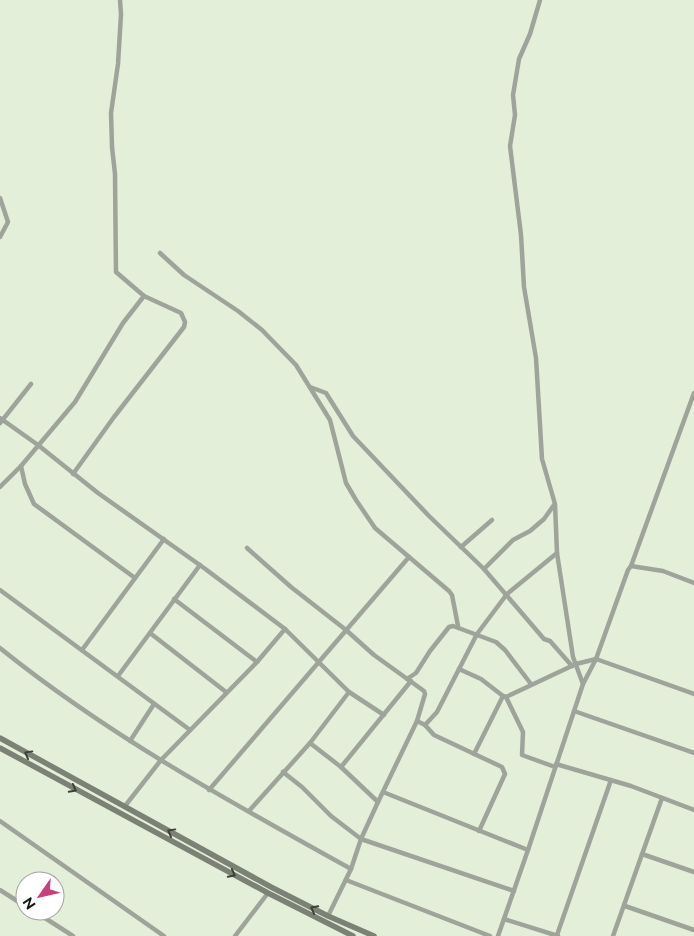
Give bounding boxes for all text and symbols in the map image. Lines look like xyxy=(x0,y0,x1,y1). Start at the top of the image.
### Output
one-way arrow xyxy=(25,750,34,760)
one-way arrow xyxy=(68,782,77,792)
one-way arrow xyxy=(167,828,176,838)
one-way arrow xyxy=(226,867,235,877)
north arrow xyxy=(15,871,65,921)
text: N xyxy=(20,894,39,912)
one-way arrow xyxy=(310,905,319,915)

